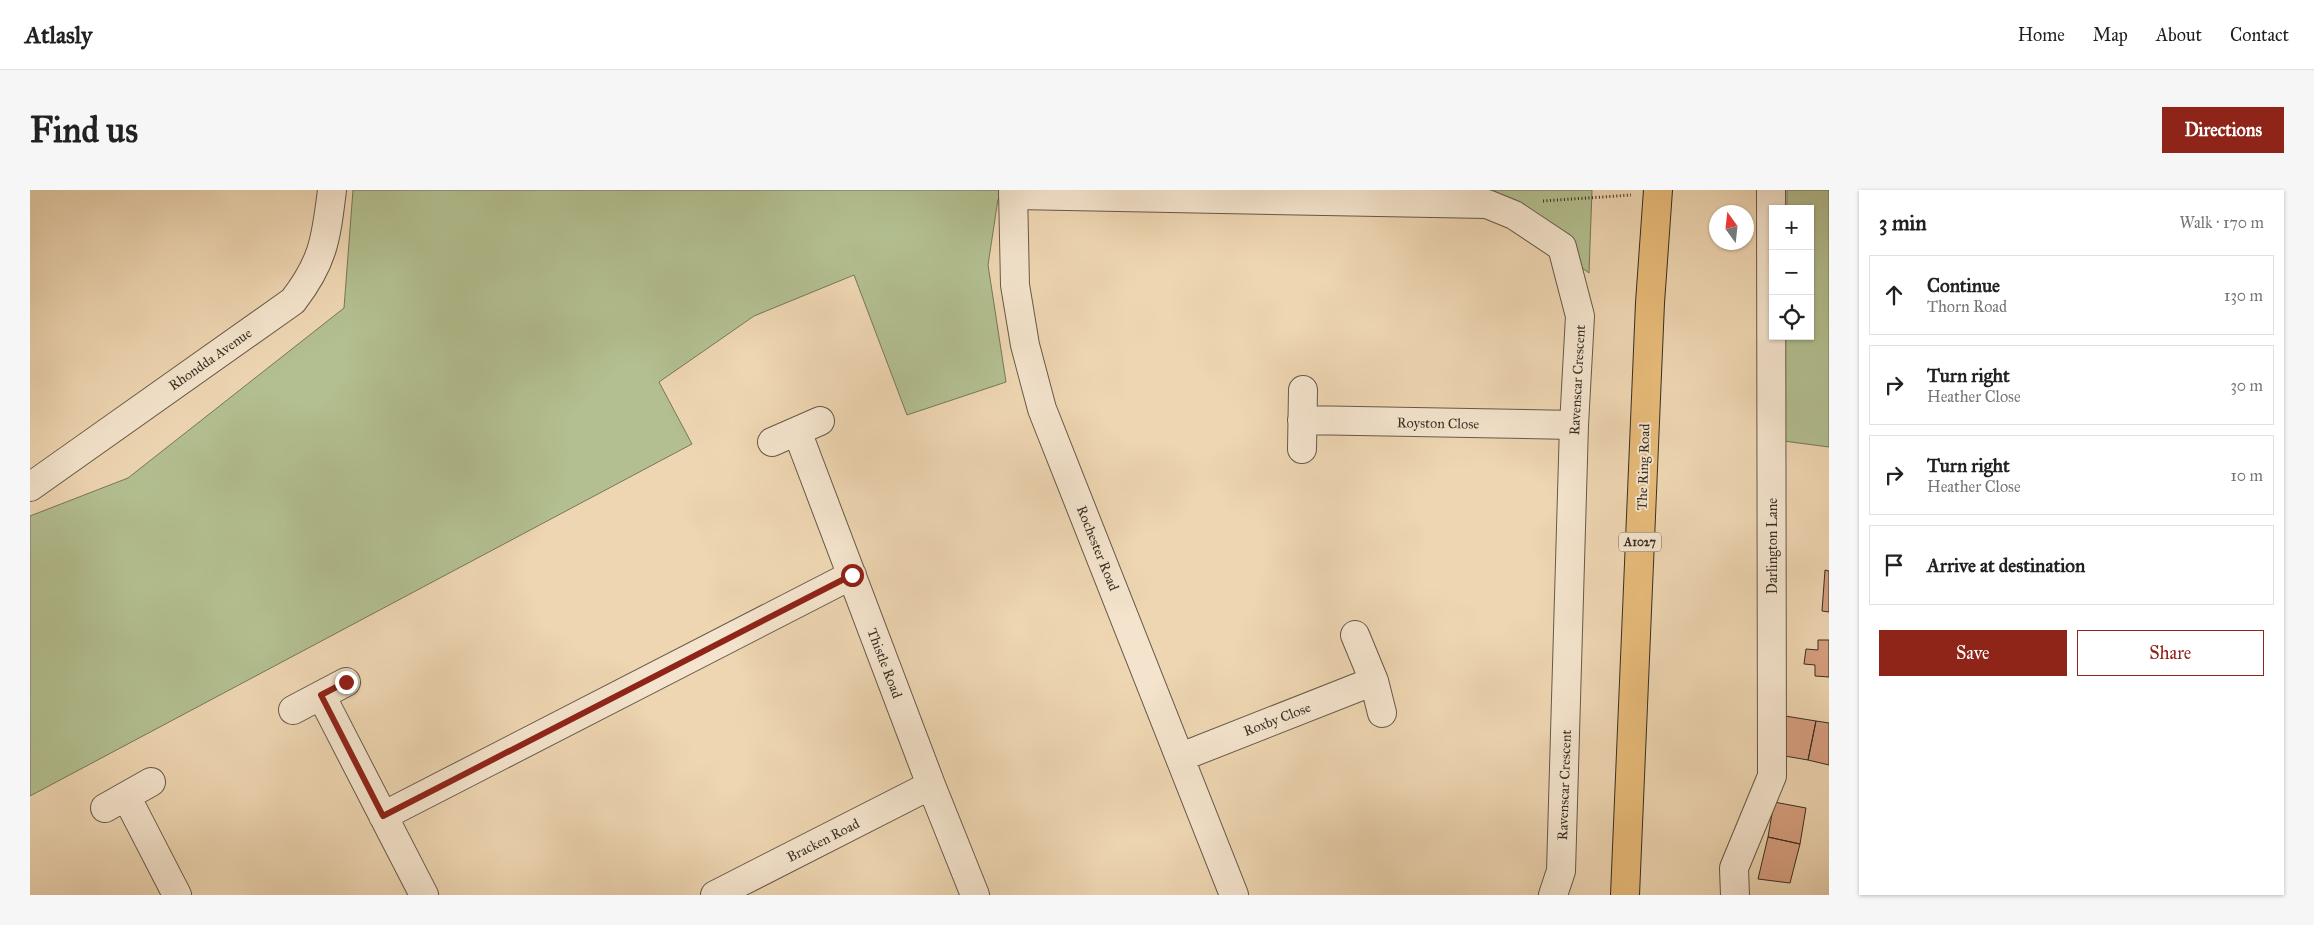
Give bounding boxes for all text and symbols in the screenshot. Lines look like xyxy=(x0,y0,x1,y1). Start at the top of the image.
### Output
text: Atlasly xyxy=(25,20,92,50)
text: Home xyxy=(2018,24,2065,46)
text: Map xyxy=(2093,24,2128,46)
text: About xyxy=(2156,24,2202,46)
text: Contact xyxy=(2230,24,2289,46)
button: Directions xyxy=(2162,107,2284,153)
text: Find us xyxy=(30,109,138,152)
north arrow xyxy=(1709,205,1754,250)
map controls xyxy=(1769,205,1814,340)
button: + xyxy=(1769,205,1814,250)
text: 3 min xyxy=(1879,210,1927,236)
text: Walk · 170 m xyxy=(2180,213,2264,232)
button: − xyxy=(1769,250,1814,295)
text: Continue xyxy=(1927,274,2000,297)
icon: ahead xyxy=(1880,281,1908,309)
text: 130 m xyxy=(2224,286,2263,305)
button: locate xyxy=(1769,295,1814,340)
text: Thorn Road xyxy=(1927,297,2007,316)
street label: Rhondda Avenue xyxy=(166,324,255,394)
street label: Ravenscar Crescent xyxy=(1566,324,1589,436)
text: Turn right xyxy=(1927,364,2010,387)
icon: right xyxy=(1880,371,1908,399)
text: 30 m xyxy=(2230,376,2263,395)
text: Heather Close xyxy=(1927,387,2021,406)
street label: Royston Close xyxy=(1397,414,1480,433)
street label: The Ring Road xyxy=(1633,423,1654,511)
text: Turn right xyxy=(1927,454,2010,477)
icon: right xyxy=(1880,461,1908,489)
text: 10 m xyxy=(2231,466,2263,485)
text: Heather Close xyxy=(1927,477,2021,496)
street label: Darlington Lane xyxy=(1764,498,1781,594)
street label: Rochester Road xyxy=(1073,503,1122,593)
road number: A1027 xyxy=(1619,532,1661,552)
icon: arrive xyxy=(1880,551,1908,579)
text: Arrive at destination xyxy=(1927,554,2085,577)
route start xyxy=(841,564,864,587)
street label: Thistle Road xyxy=(863,626,906,701)
button: Save xyxy=(1879,630,2067,676)
button: Share xyxy=(2077,630,2264,676)
route end xyxy=(335,671,358,694)
street label: Roxby Close xyxy=(1241,699,1313,740)
street label: Ravenscar Crescent xyxy=(1554,729,1575,841)
street label: Bracken Road xyxy=(784,815,862,866)

